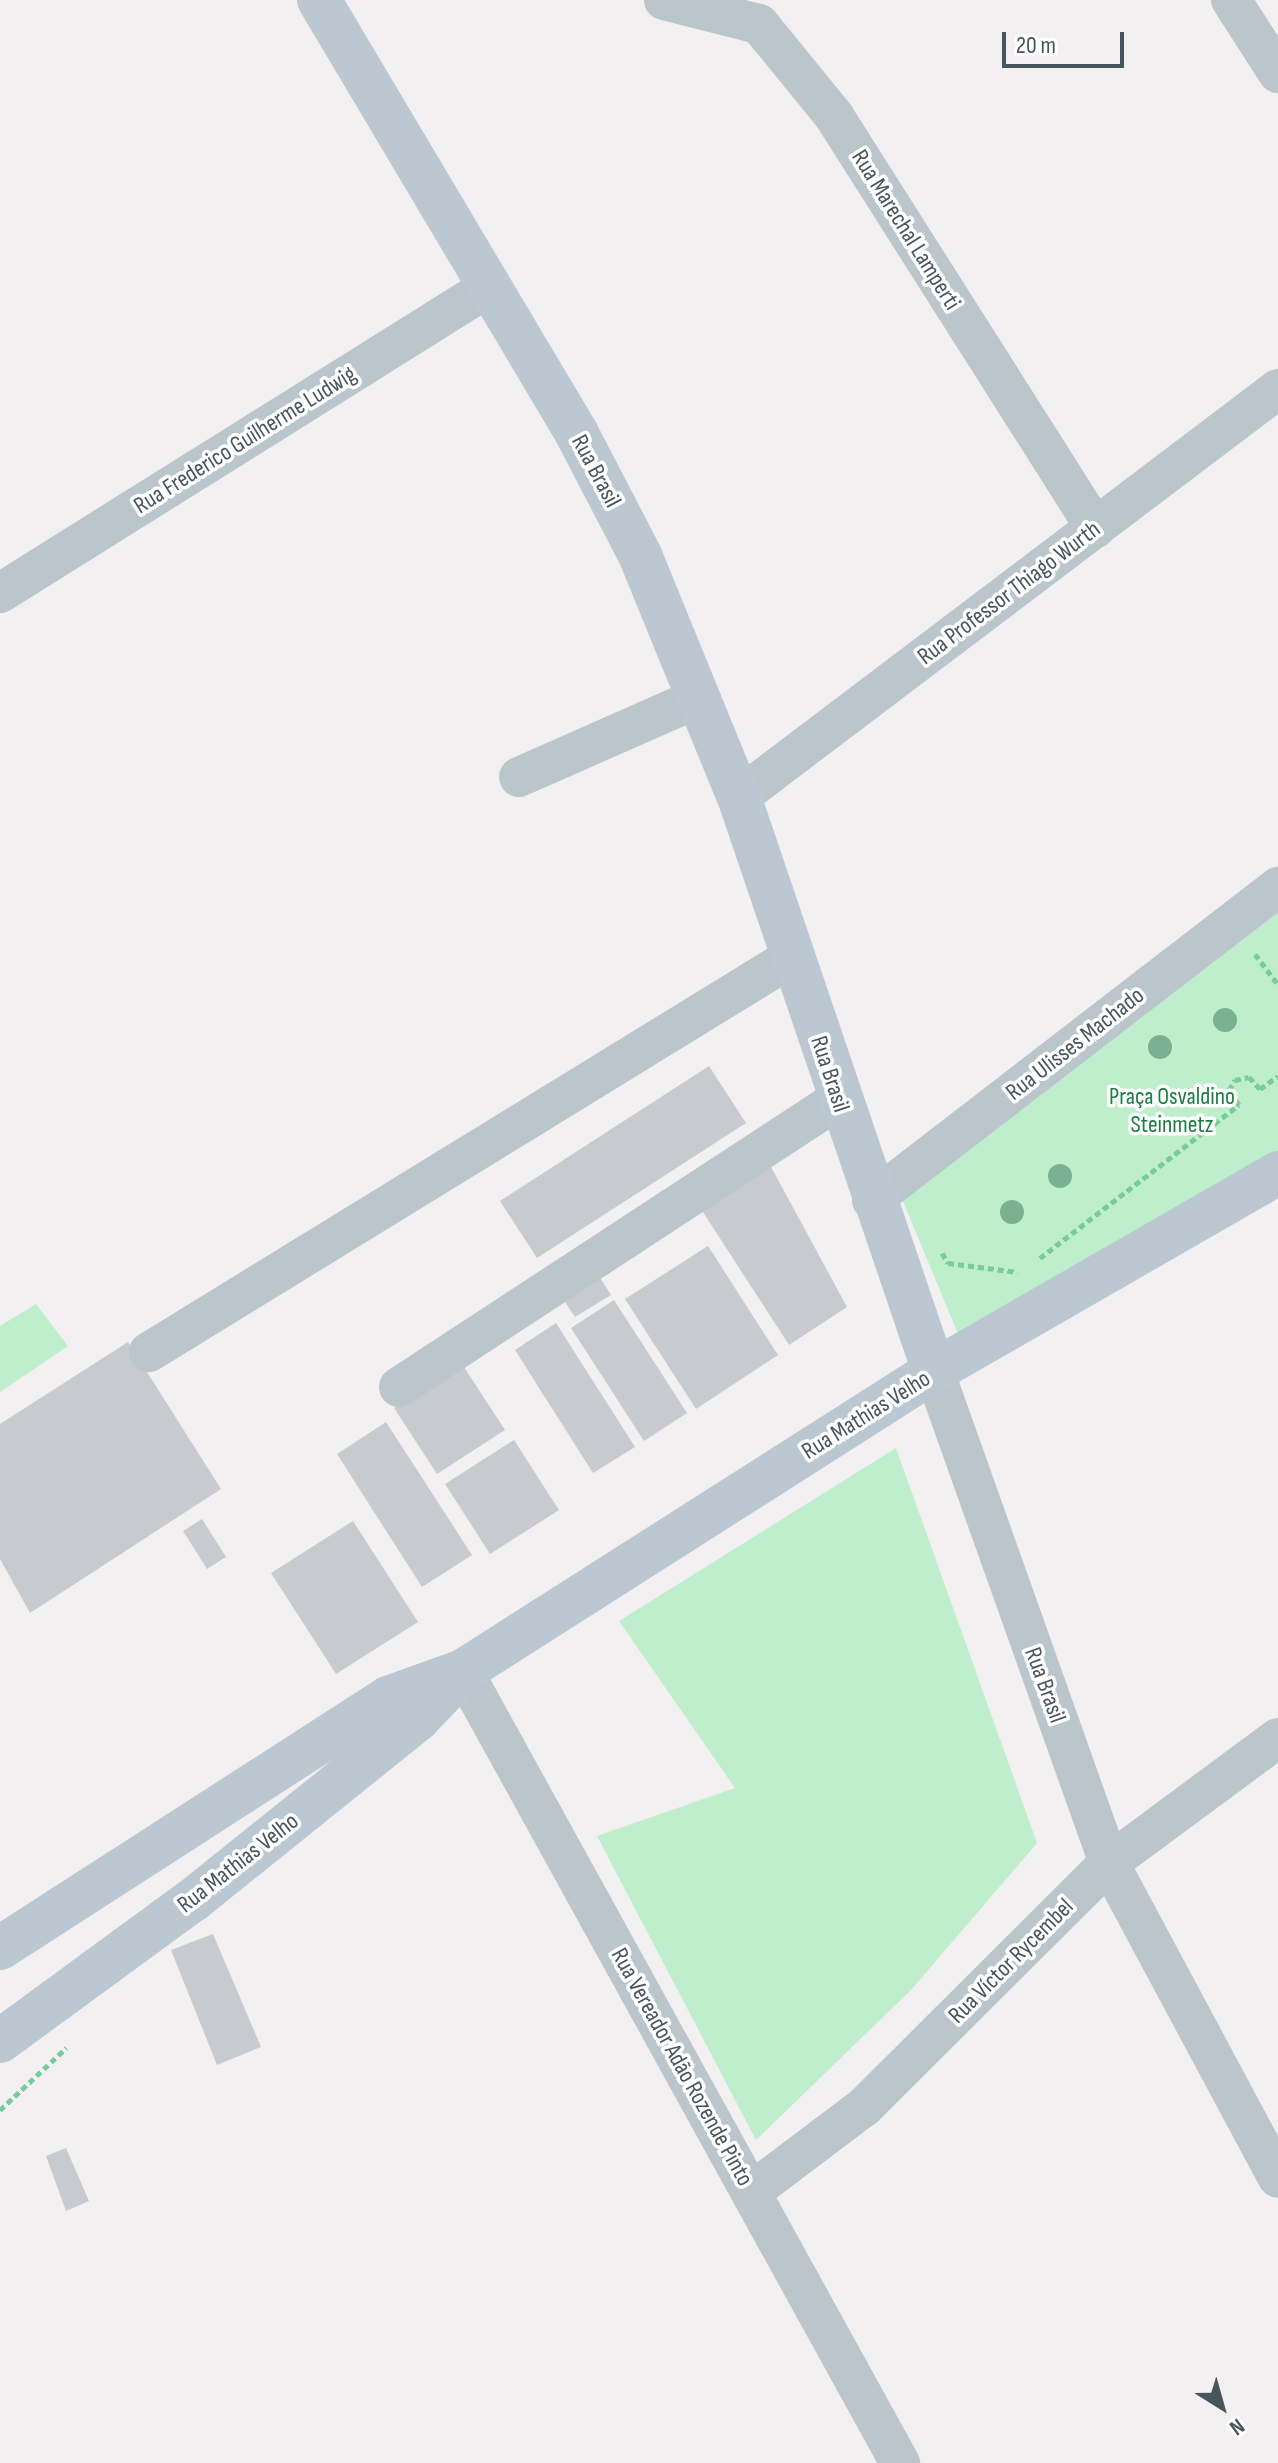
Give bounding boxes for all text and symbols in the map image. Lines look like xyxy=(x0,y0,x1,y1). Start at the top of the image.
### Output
scale bar xyxy=(1006,16,1128,66)
text: 20 m xyxy=(1016,31,1056,60)
street label: Rua Marechal Lamperti xyxy=(845,145,967,315)
street label: Rua Frederico Guilherme Ludwig xyxy=(128,360,362,520)
street label: Rua Brasil xyxy=(565,430,627,512)
street label: Rua Professor Thiago Wurth xyxy=(912,515,1106,671)
street label: Rua Ulisses Machado xyxy=(1000,981,1150,1107)
street label: Rua Brasil xyxy=(804,1032,856,1116)
park label: Praça Osvaldino Steinmetz xyxy=(1109,1083,1235,1139)
street label: Rua Mathias Velho xyxy=(797,1364,935,1466)
street label: Rua Brasil xyxy=(1018,1643,1072,1727)
street label: Rua Mathias Velho xyxy=(172,1807,304,1919)
street label: Rua Víctor Rycembel xyxy=(942,1892,1080,2030)
street label: Rua Vereador Adão Rozende Pinto xyxy=(605,1943,759,2191)
north arrow xyxy=(1182,2367,1262,2447)
text: N xyxy=(1224,2412,1250,2441)

